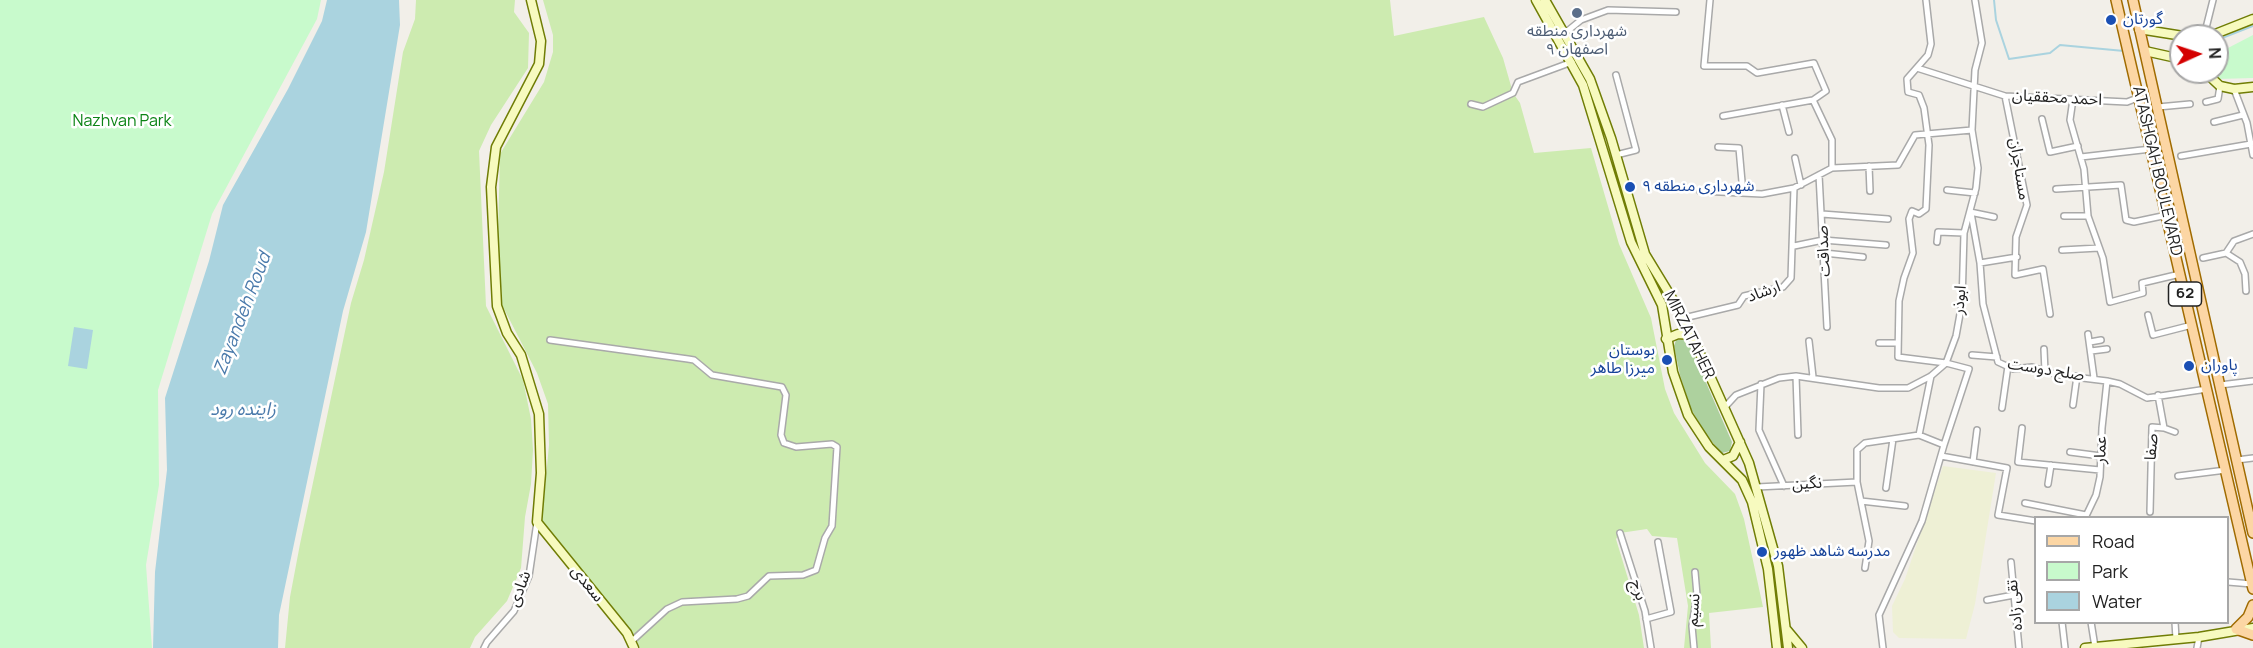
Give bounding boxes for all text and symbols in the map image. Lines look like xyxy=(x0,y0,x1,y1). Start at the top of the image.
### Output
marker: شهرداری منطقه ۹ اصفهان xyxy=(1570,6,1584,20)
place label: گورتان xyxy=(2123,10,2163,30)
marker: گورتان xyxy=(2104,13,2118,27)
place label: شهرداری منطقه ۹ اصفهان xyxy=(1527,22,1627,60)
north arrow xyxy=(2169,24,2229,84)
text: N xyxy=(2204,47,2226,59)
street label: ATASHGAH BOULEVARD xyxy=(2128,84,2186,258)
street label: احمد محققیان xyxy=(2011,86,2103,110)
park label: Nazhvan Park xyxy=(73,112,171,132)
street label: مستاجران xyxy=(2005,137,2033,201)
place label: شهرداری منطقه ۹ xyxy=(1642,177,1754,197)
marker: شهرداری منطقه ۹ xyxy=(1623,180,1637,194)
street label: صداقت xyxy=(1813,225,1835,277)
water label: Zayandeh Roud xyxy=(210,250,276,378)
street label: ارشاد xyxy=(1745,277,1783,307)
road number: 62 xyxy=(2168,282,2202,306)
street label: ابوذر xyxy=(1949,285,1971,315)
street label: MIRZATAHER xyxy=(1659,288,1719,382)
place label: بوستان میرزا طاهر xyxy=(1591,341,1655,379)
marker: بوستان میرزا طاهر xyxy=(1660,353,1674,367)
street label: صلح دوست xyxy=(2006,354,2086,386)
place label: پاوران xyxy=(2201,356,2238,376)
marker: پاوران xyxy=(2182,359,2196,373)
water label: زاینده رود xyxy=(210,399,276,421)
street label: صفا xyxy=(2141,433,2163,461)
street label: عمار xyxy=(2091,436,2111,464)
street label: نگین xyxy=(1791,474,1823,494)
legend xyxy=(2034,516,2229,624)
text: Road xyxy=(2092,529,2135,553)
place label: مدرسه شاهد ظهور xyxy=(1774,542,1890,562)
marker: مدرسه شاهد ظهور xyxy=(1755,545,1769,559)
text: Park xyxy=(2092,559,2128,583)
street label: سعدی xyxy=(566,562,608,606)
street label: شادی xyxy=(504,568,536,610)
street label: برج xyxy=(1626,577,1650,603)
street label: تقی زاده xyxy=(2003,579,2027,631)
text: Water xyxy=(2092,589,2142,613)
street label: نسیم xyxy=(1683,593,1705,627)

